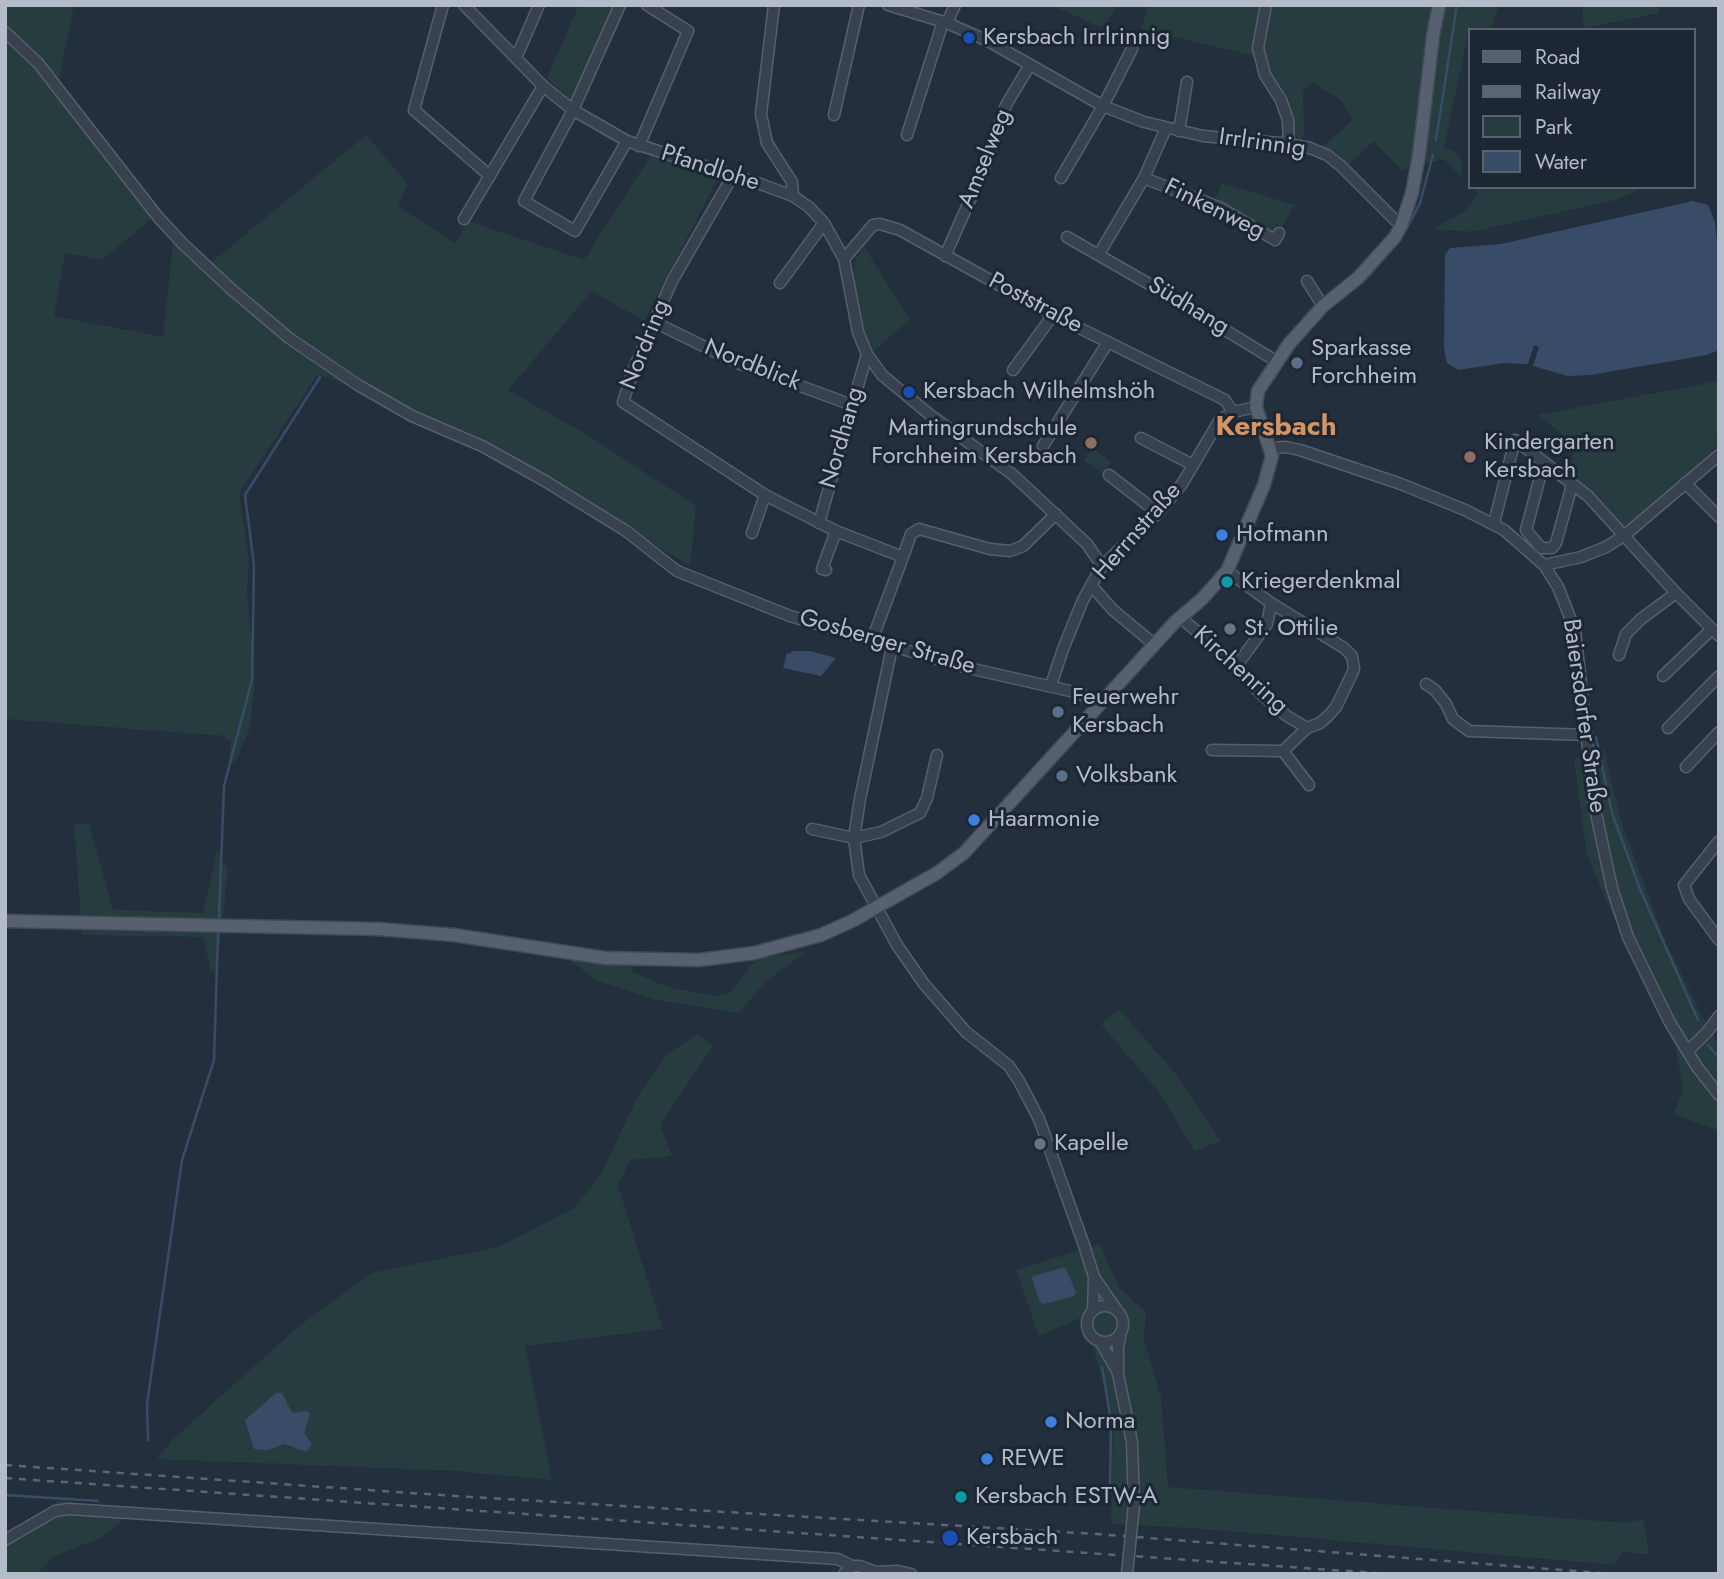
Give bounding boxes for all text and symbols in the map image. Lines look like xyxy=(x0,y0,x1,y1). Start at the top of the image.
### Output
place label: Kersbach Irrlrinnig xyxy=(983,24,1170,52)
legend xyxy=(1468,28,1696,189)
marker: Kersbach Irrlrinnig xyxy=(961,30,977,46)
text: Road xyxy=(1535,42,1580,72)
text: Railway xyxy=(1535,77,1601,107)
street label: Amselweg xyxy=(953,105,1019,213)
text: Park xyxy=(1535,112,1572,142)
street label: Irrlrinnig xyxy=(1217,124,1307,164)
street label: Pfandlohe xyxy=(657,140,763,198)
text: Water xyxy=(1535,147,1587,177)
street label: Finkenweg xyxy=(1159,173,1269,247)
street label: Poststraße xyxy=(983,267,1087,341)
street label: Südhang xyxy=(1142,272,1234,342)
street label: Nordring xyxy=(615,296,677,394)
street label: Nordblick xyxy=(700,334,804,398)
place label: Sparkasse Forchheim xyxy=(1311,335,1417,391)
marker: Sparkasse Forchheim xyxy=(1289,355,1305,371)
place label: Kersbach Wilhelmshöh xyxy=(923,378,1155,406)
street label: Nordhang xyxy=(815,384,871,492)
marker: Kersbach Wilhelmshöh xyxy=(901,384,917,400)
district label: Kersbach xyxy=(1215,411,1337,445)
place label: Martingrundschule Forchheim Kersbach xyxy=(871,415,1077,471)
place label: Kindergarten Kersbach xyxy=(1484,429,1614,485)
marker: Martingrundschule Forchheim Kersbach xyxy=(1083,435,1099,451)
marker: Kindergarten Kersbach xyxy=(1462,449,1478,465)
street label: Herrnstraße xyxy=(1088,477,1188,587)
place label: Hofmann xyxy=(1236,521,1329,549)
marker: Hofmann xyxy=(1214,527,1230,543)
place label: Kriegerdenkmal xyxy=(1241,568,1401,596)
marker: Kriegerdenkmal xyxy=(1219,574,1235,590)
street label: Gosberger Straße xyxy=(796,604,978,682)
place label: St. Ottilie xyxy=(1244,615,1338,643)
street label: Baiersdorfer Straße xyxy=(1555,617,1611,815)
street label: Kirchenring xyxy=(1187,621,1293,721)
marker: St. Ottilie xyxy=(1222,621,1238,637)
place label: Feuerwehr Kersbach xyxy=(1072,684,1179,740)
marker: Feuerwehr Kersbach xyxy=(1050,704,1066,720)
place label: Volksbank xyxy=(1076,762,1177,790)
marker: Volksbank xyxy=(1054,768,1070,784)
place label: Haarmonie xyxy=(988,806,1100,834)
marker: Haarmonie xyxy=(966,812,982,828)
place label: Kapelle xyxy=(1054,1130,1129,1158)
marker: Kapelle xyxy=(1032,1136,1048,1152)
place label: Norma xyxy=(1065,1408,1135,1436)
marker: Norma xyxy=(1043,1414,1059,1430)
place label: REWE xyxy=(1001,1445,1065,1473)
marker: REWE xyxy=(979,1451,995,1467)
place label: Kersbach ESTW-A xyxy=(975,1483,1157,1511)
marker: Kersbach ESTW-A xyxy=(953,1489,969,1505)
place label: Kersbach xyxy=(966,1524,1058,1552)
marker: Kersbach xyxy=(940,1528,960,1548)

